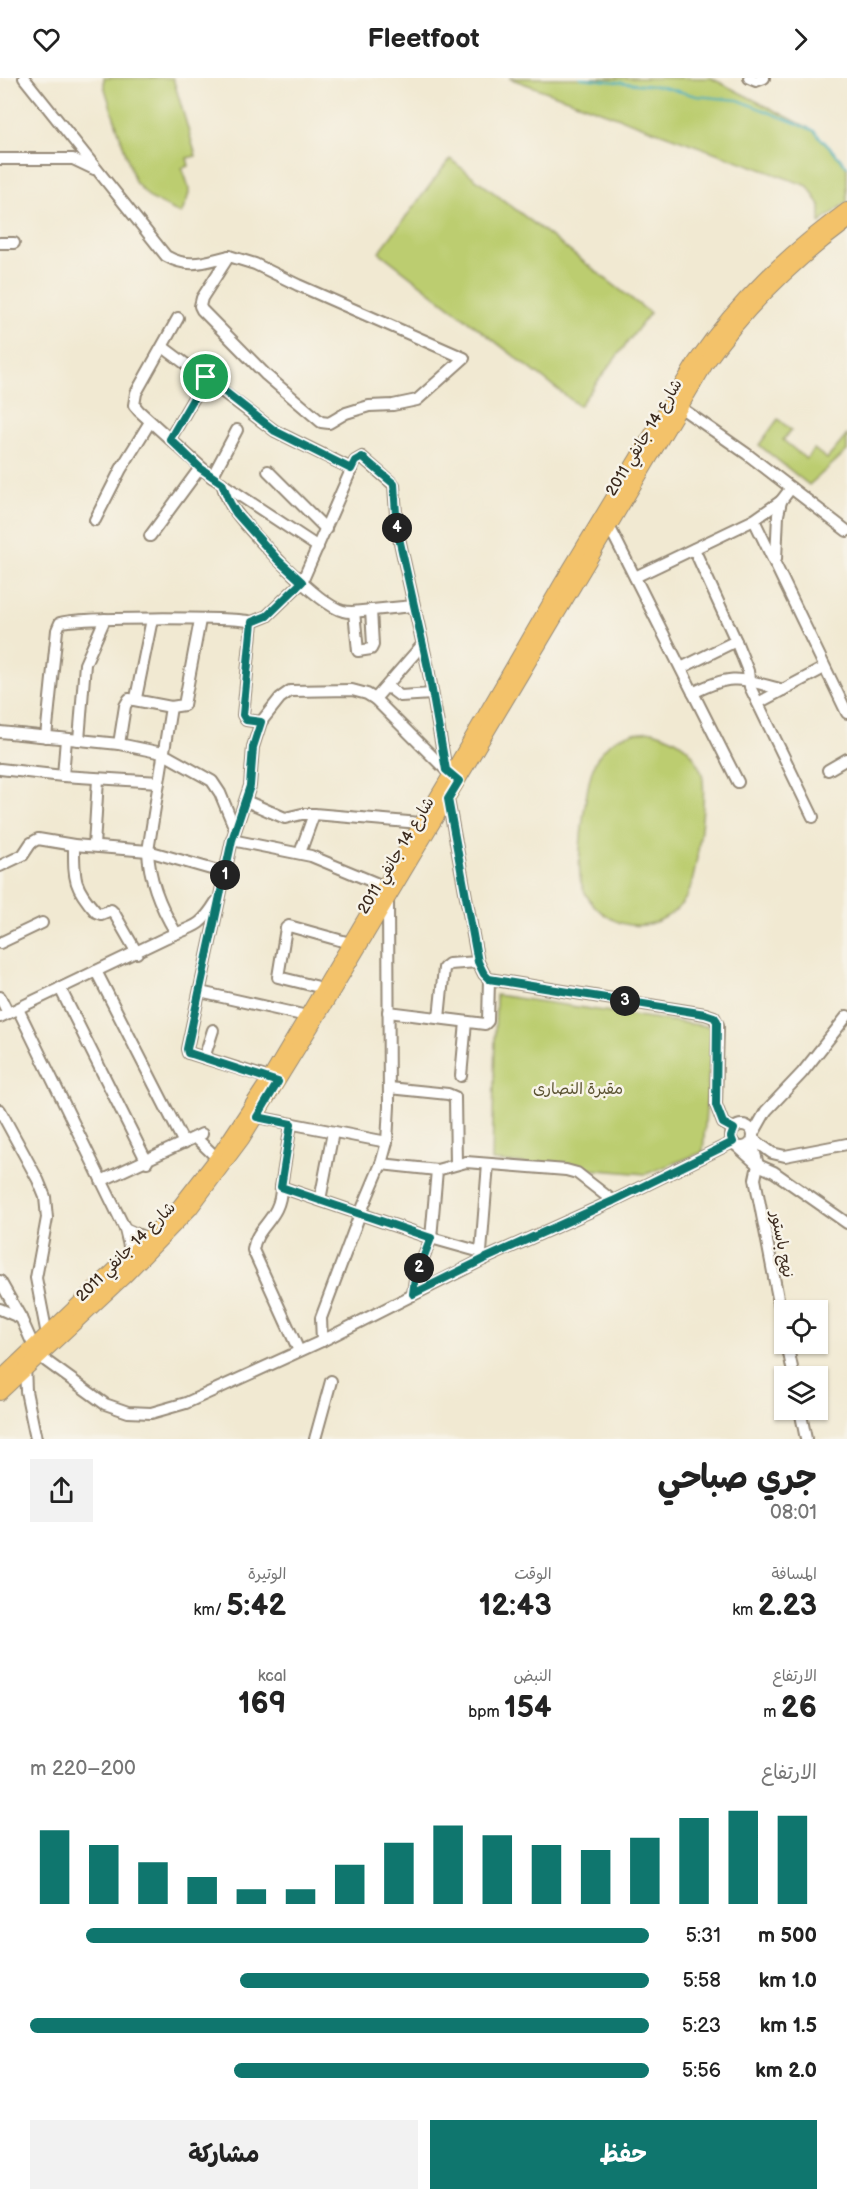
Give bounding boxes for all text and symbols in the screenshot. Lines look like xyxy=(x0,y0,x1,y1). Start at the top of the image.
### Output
icon: heart xyxy=(30,23,63,56)
text: Fleetfoot xyxy=(367,23,480,55)
icon: forward xyxy=(784,23,817,56)
pin xyxy=(180,351,231,402)
icon: arrive xyxy=(189,360,222,393)
street label: شارع 14 جانفي 2011 xyxy=(602,376,690,502)
pin: 4 xyxy=(382,513,412,543)
text: 4 xyxy=(392,518,402,537)
street label: شارع 14 جانفي 2011 xyxy=(354,794,442,920)
pin: 1 xyxy=(210,860,240,890)
text: 1 xyxy=(222,865,228,884)
pin: 3 xyxy=(610,986,640,1016)
text: 3 xyxy=(620,991,630,1010)
park label: مقبرة النصارى xyxy=(533,1080,623,1099)
street label: شارع 14 جانفي 2011 xyxy=(72,1198,183,1309)
street label: نهج باستور xyxy=(765,1207,797,1279)
pin: 2 xyxy=(404,1253,434,1283)
text: 2 xyxy=(414,1258,424,1277)
map controls xyxy=(774,1300,828,1420)
button: locate xyxy=(774,1300,828,1354)
button: layers xyxy=(774,1366,828,1420)
text: جري صباحي xyxy=(657,1458,817,1498)
button: share xyxy=(30,1459,93,1522)
text: 08:01 xyxy=(770,1501,817,1525)
text: الوتيرة xyxy=(248,1565,286,1584)
text: الوقت xyxy=(514,1565,552,1584)
text: المسافة xyxy=(771,1565,817,1584)
text: 5:42 xyxy=(226,1588,286,1624)
text: 12:43 xyxy=(479,1588,552,1624)
text: 2.23 xyxy=(758,1588,817,1624)
text: /km xyxy=(194,1601,226,1620)
text: km xyxy=(732,1601,758,1620)
text: kcal xyxy=(258,1667,286,1686)
text: النبض xyxy=(513,1667,552,1686)
text: الارتفاع xyxy=(772,1667,817,1686)
text: 169 xyxy=(238,1686,286,1722)
text: 154 xyxy=(504,1690,552,1726)
text: 26 xyxy=(781,1690,817,1726)
text: bpm xyxy=(468,1703,504,1722)
text: m xyxy=(763,1703,781,1722)
text: 200–220 m xyxy=(30,1757,136,1781)
text: الارتفاع xyxy=(761,1761,817,1785)
text: 5:31 xyxy=(685,1924,721,1948)
text: 500 m xyxy=(758,1924,817,1948)
text: 5:58 xyxy=(682,1969,721,1993)
text: 1.0 km xyxy=(759,1969,817,1993)
text: 5:23 xyxy=(682,2014,721,2038)
text: 1.5 km xyxy=(760,2014,817,2038)
text: 5:56 xyxy=(682,2059,721,2083)
text: 2.0 km xyxy=(755,2059,817,2083)
button: مشاركة xyxy=(30,2120,418,2189)
button: حفظ xyxy=(430,2120,817,2189)

